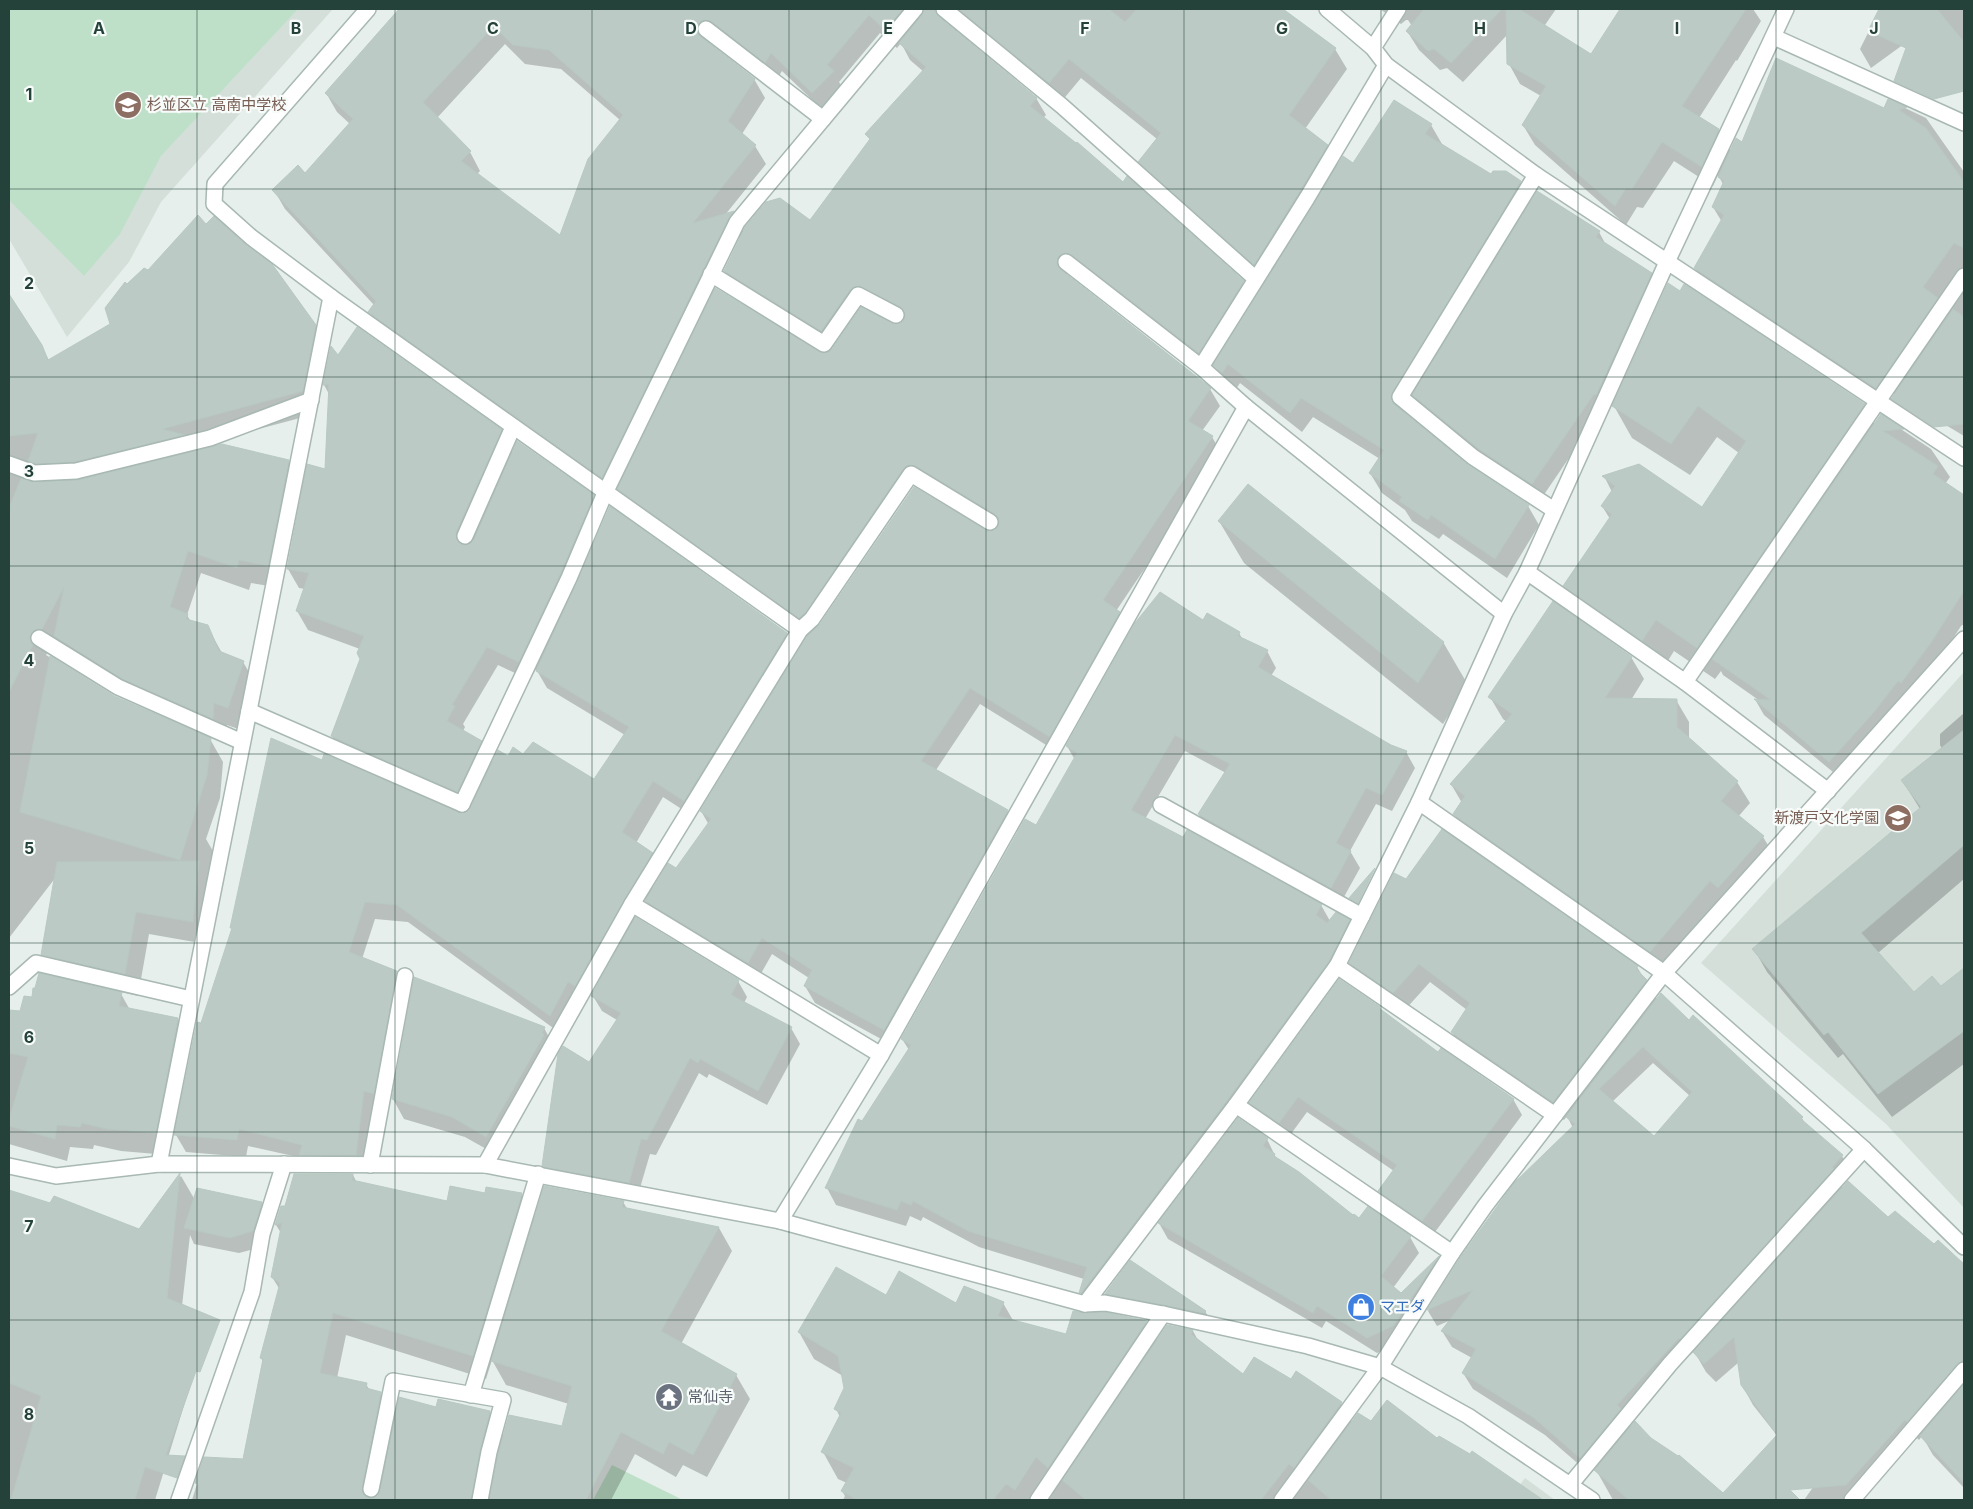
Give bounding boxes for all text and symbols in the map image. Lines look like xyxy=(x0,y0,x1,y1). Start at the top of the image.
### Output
text: A xyxy=(93,18,105,38)
text: B xyxy=(291,18,301,38)
text: C xyxy=(487,18,499,38)
text: D xyxy=(685,18,697,38)
text: E xyxy=(883,18,893,38)
text: F xyxy=(1080,18,1090,38)
text: G xyxy=(1276,18,1288,38)
text: H xyxy=(1474,18,1486,38)
text: I xyxy=(1675,18,1679,38)
text: J xyxy=(1869,18,1879,38)
text: 1 xyxy=(26,84,32,104)
school or university icon: 杉並区立 高南中学校 xyxy=(113,90,143,120)
place label: 杉並区立 高南中学校 xyxy=(147,95,286,114)
text: 2 xyxy=(24,273,34,293)
text: 3 xyxy=(24,461,34,481)
text: 4 xyxy=(24,650,35,670)
school or university icon: 新渡戸文化学園 xyxy=(1883,803,1913,833)
place label: 新渡戸文化学園 xyxy=(1774,808,1879,827)
text: 5 xyxy=(24,838,34,858)
text: 6 xyxy=(24,1027,34,1047)
text: 7 xyxy=(24,1216,34,1236)
shop icon: マエダ xyxy=(1346,1292,1376,1322)
place label: マエダ xyxy=(1380,1297,1425,1316)
temple icon: 常仙寺 xyxy=(654,1382,684,1412)
place label: 常仙寺 xyxy=(688,1387,733,1406)
text: 8 xyxy=(24,1404,34,1424)

